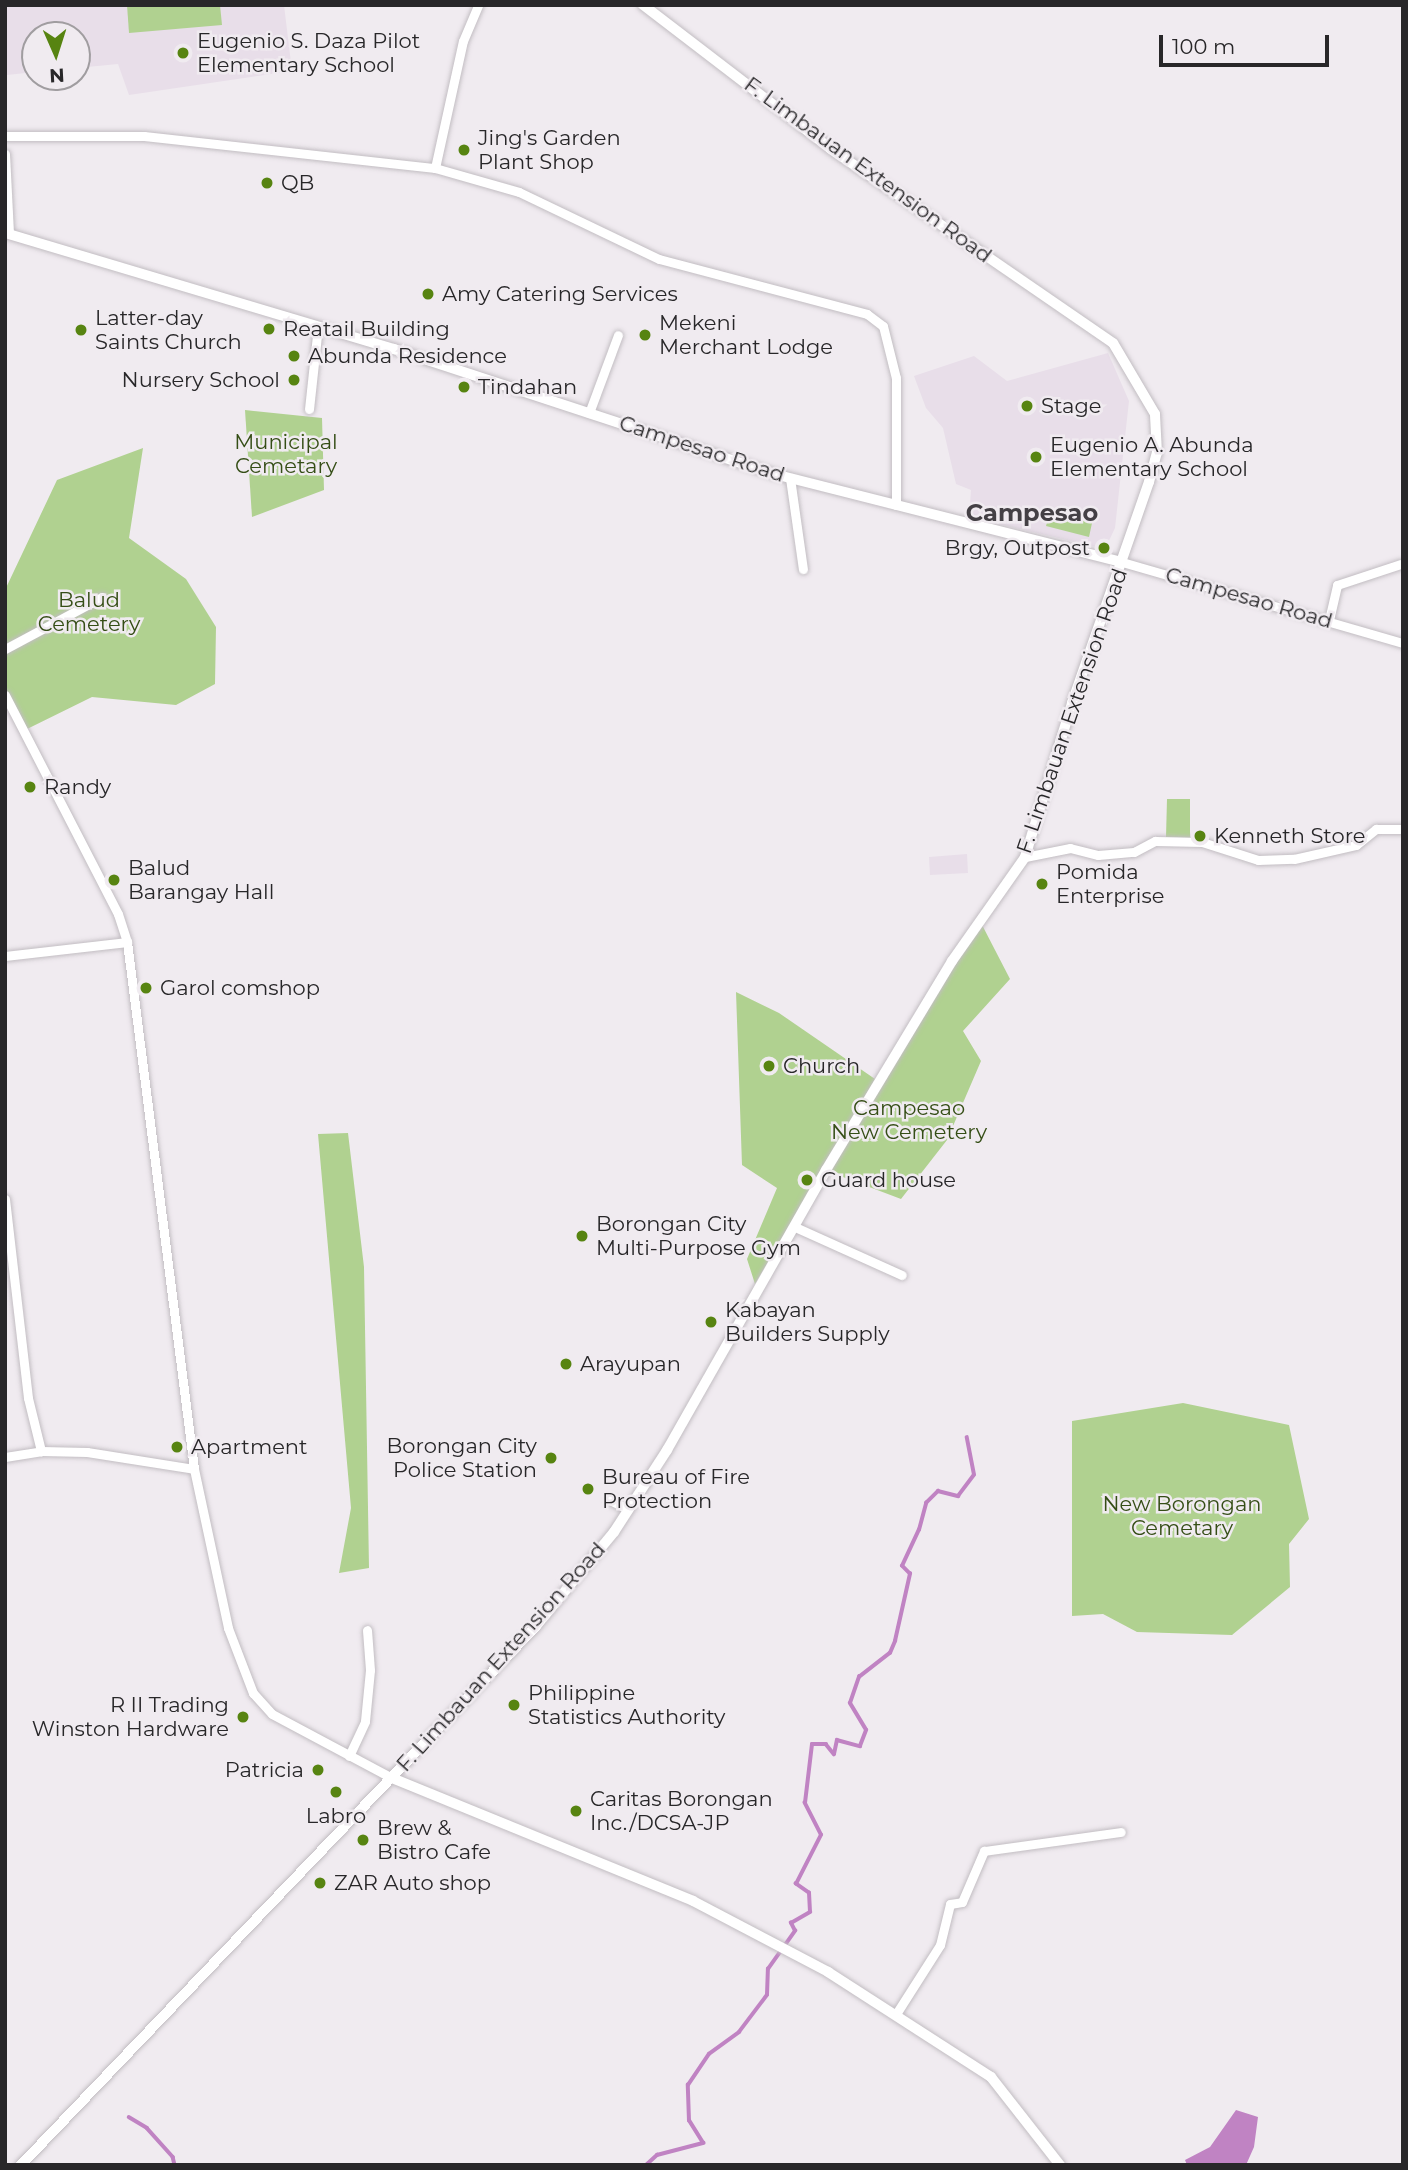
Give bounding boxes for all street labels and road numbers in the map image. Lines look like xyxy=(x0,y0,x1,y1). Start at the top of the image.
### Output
street label: F. Limbauan Extension Road xyxy=(739,72,997,268)
street label: Campesao Road xyxy=(616,410,788,488)
street label: Campesao Road xyxy=(1163,562,1335,634)
street label: F. Limbauan Extension Road xyxy=(1011,565,1133,857)
street label: F. Limbauan Extension Road xyxy=(391,1537,611,1777)

